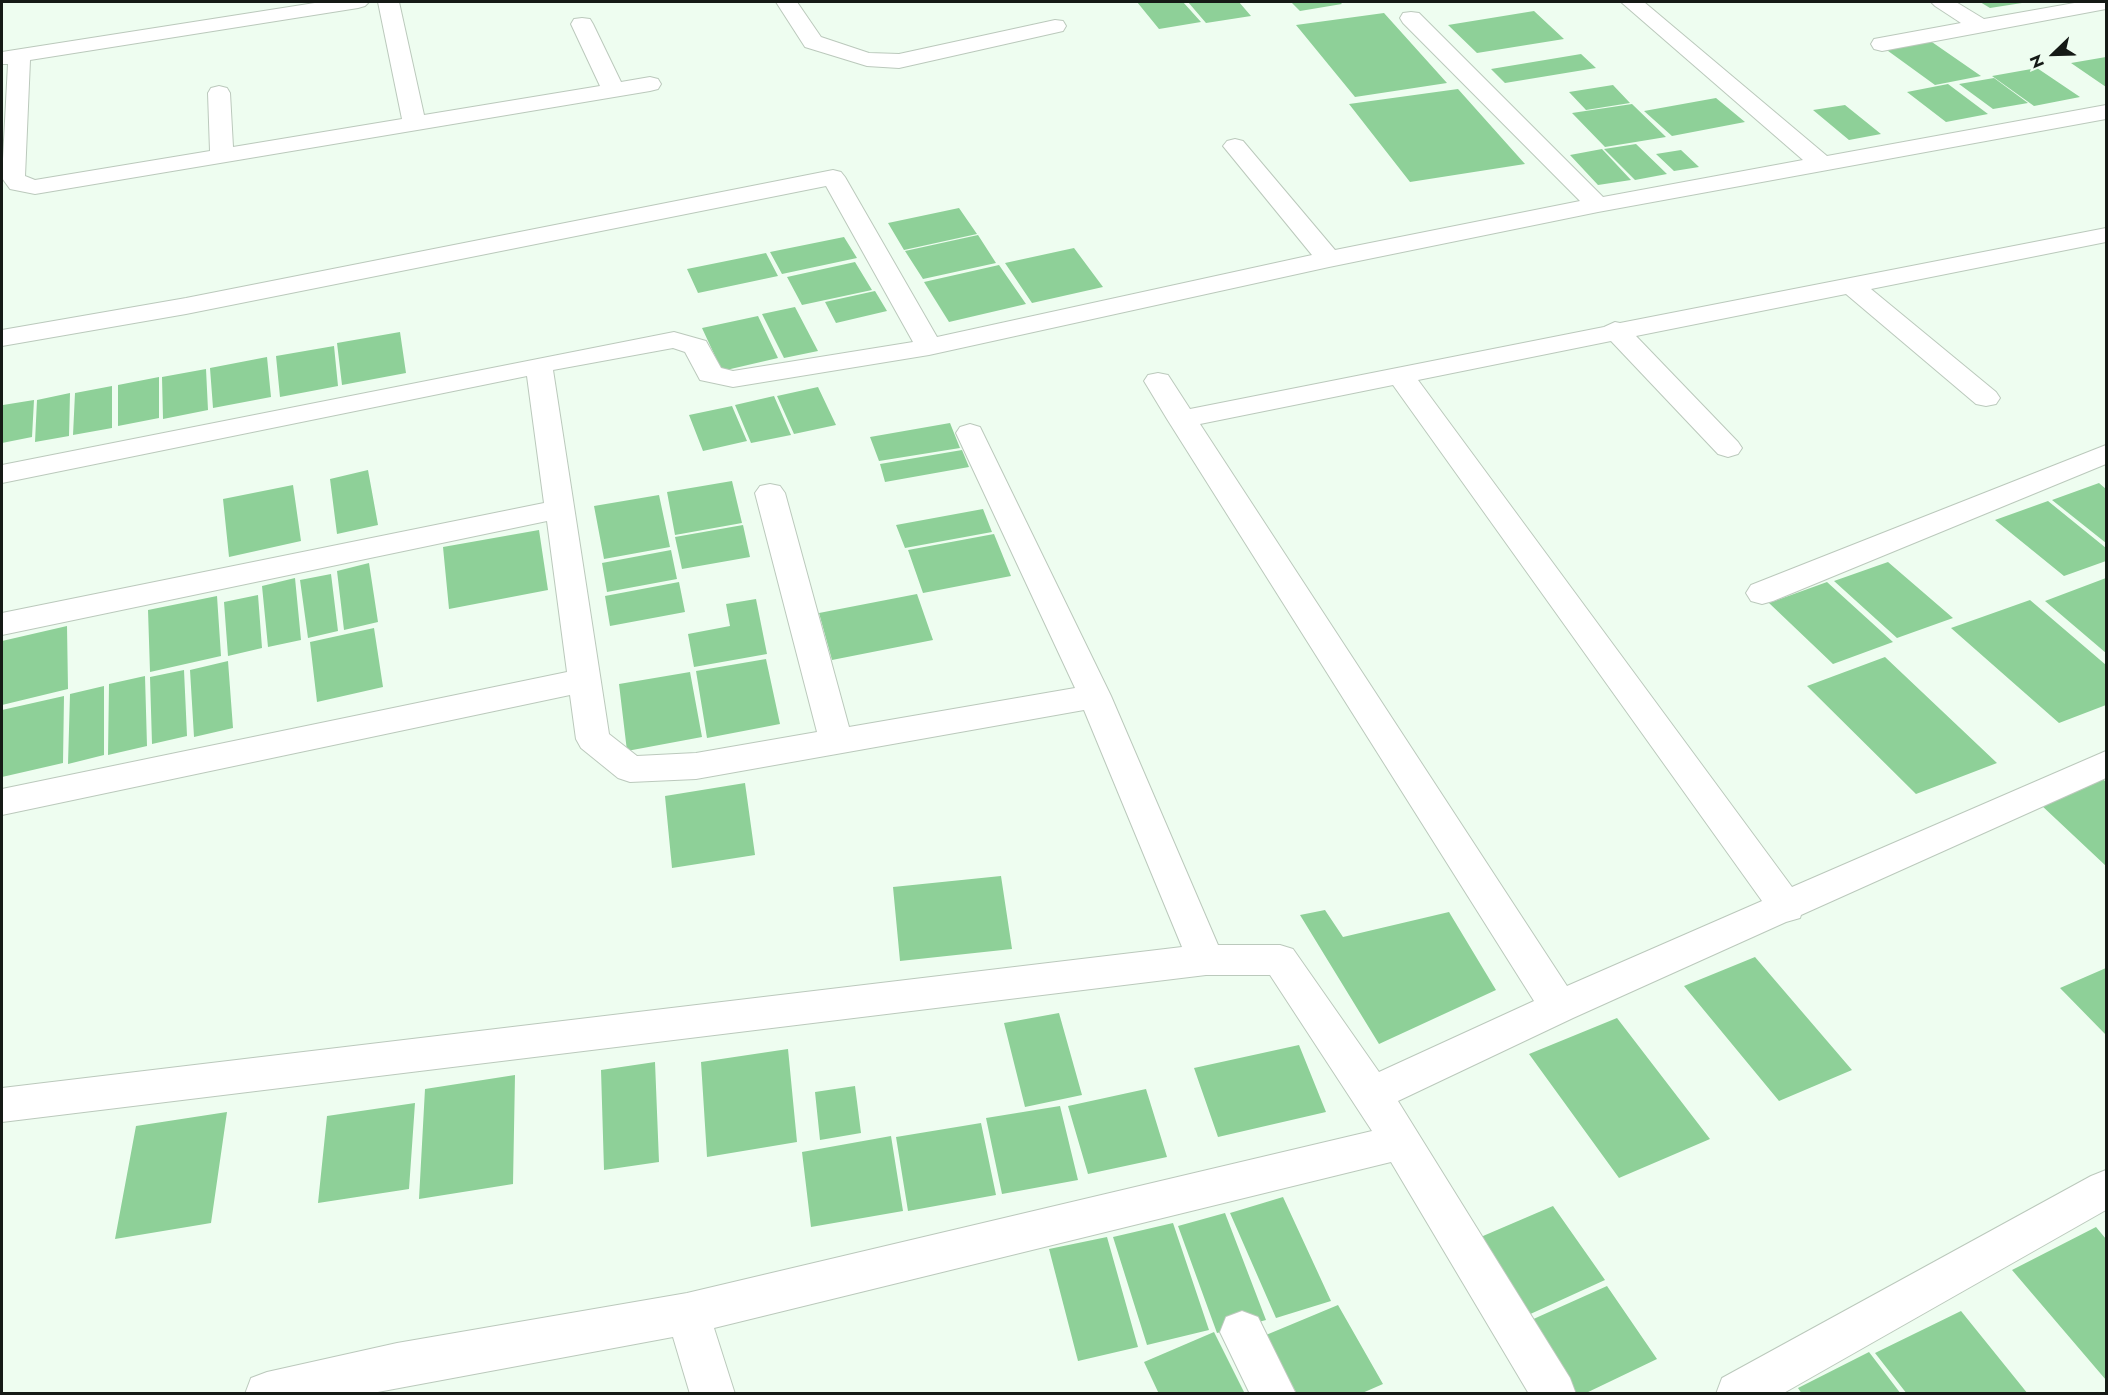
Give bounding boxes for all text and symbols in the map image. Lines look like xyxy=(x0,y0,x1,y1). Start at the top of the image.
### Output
north arrow xyxy=(2024,24,2084,84)
text: N xyxy=(2024,51,2050,72)

